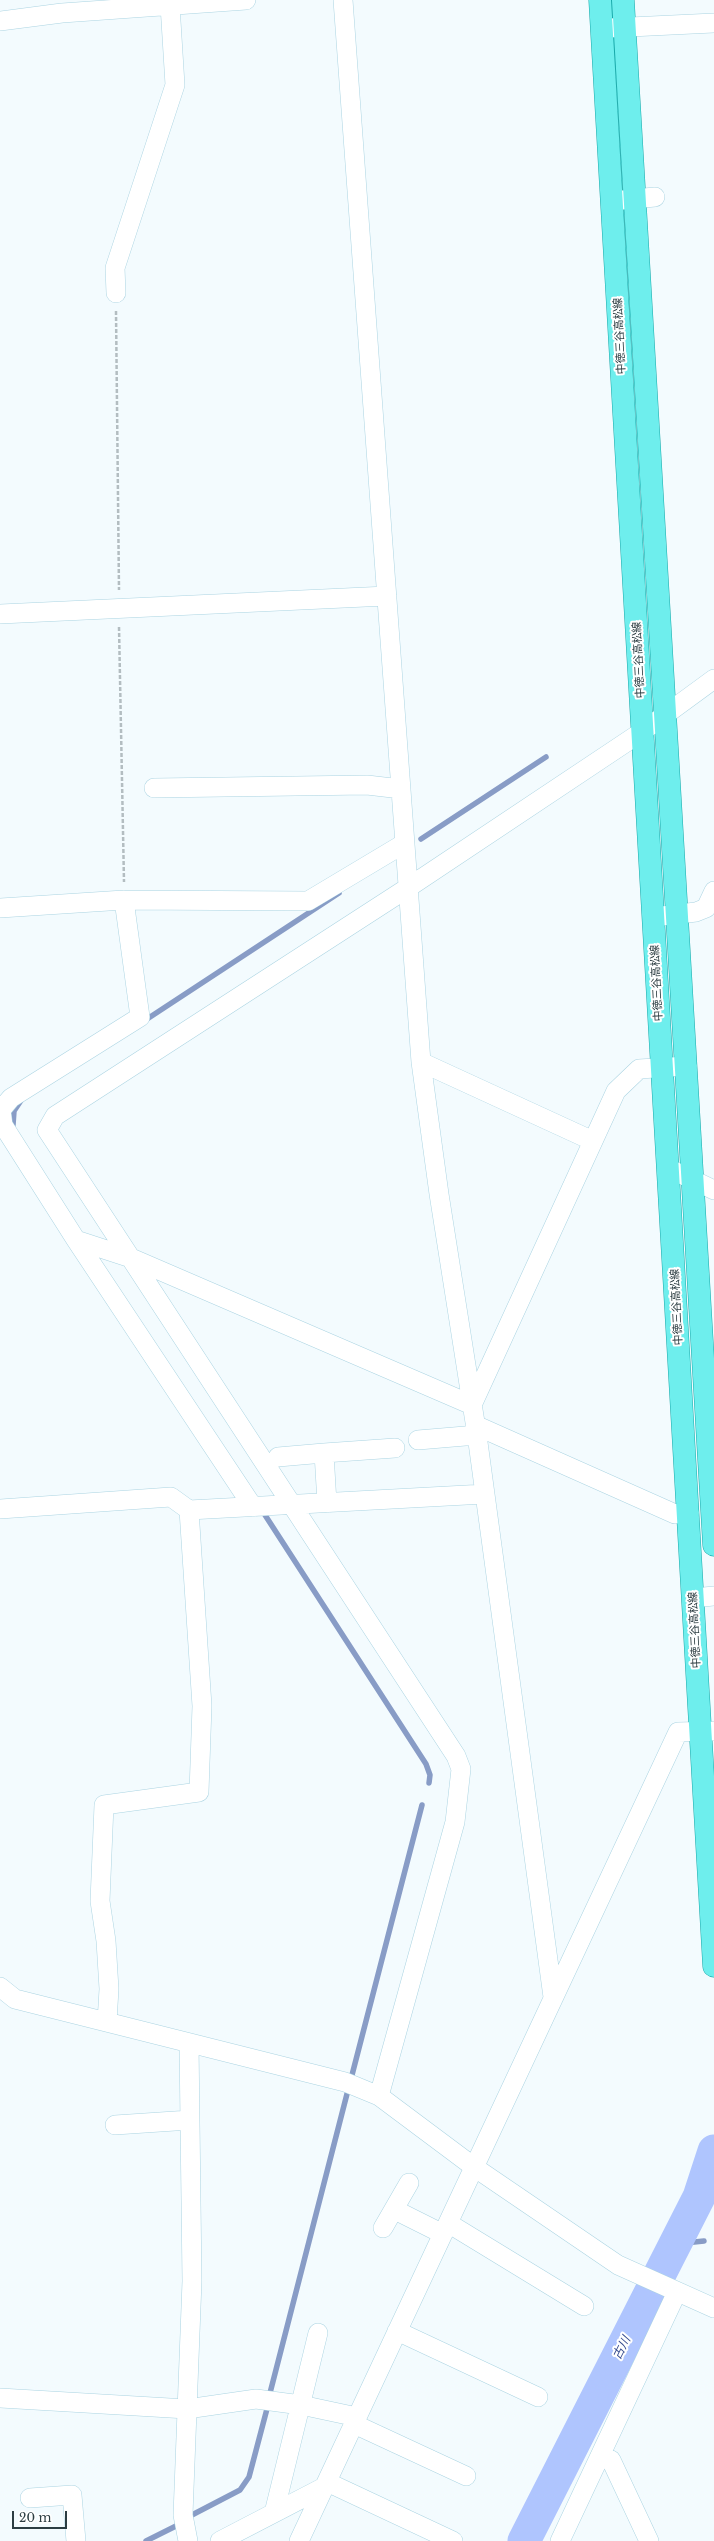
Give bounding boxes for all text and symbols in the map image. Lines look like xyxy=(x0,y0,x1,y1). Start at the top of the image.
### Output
street label: 中徳三谷高松線 xyxy=(611,297,629,375)
street label: 中徳三谷高松線 xyxy=(630,621,648,699)
street label: 中徳三谷高松線 xyxy=(648,944,666,1022)
street label: 中徳三谷高松線 xyxy=(668,1268,686,1346)
street label: 中徳三谷高松線 xyxy=(686,1591,704,1669)
water label: 古川 xyxy=(610,2334,634,2362)
scale bar xyxy=(14,2503,69,2529)
text: 20 m xyxy=(19,2510,51,2525)

